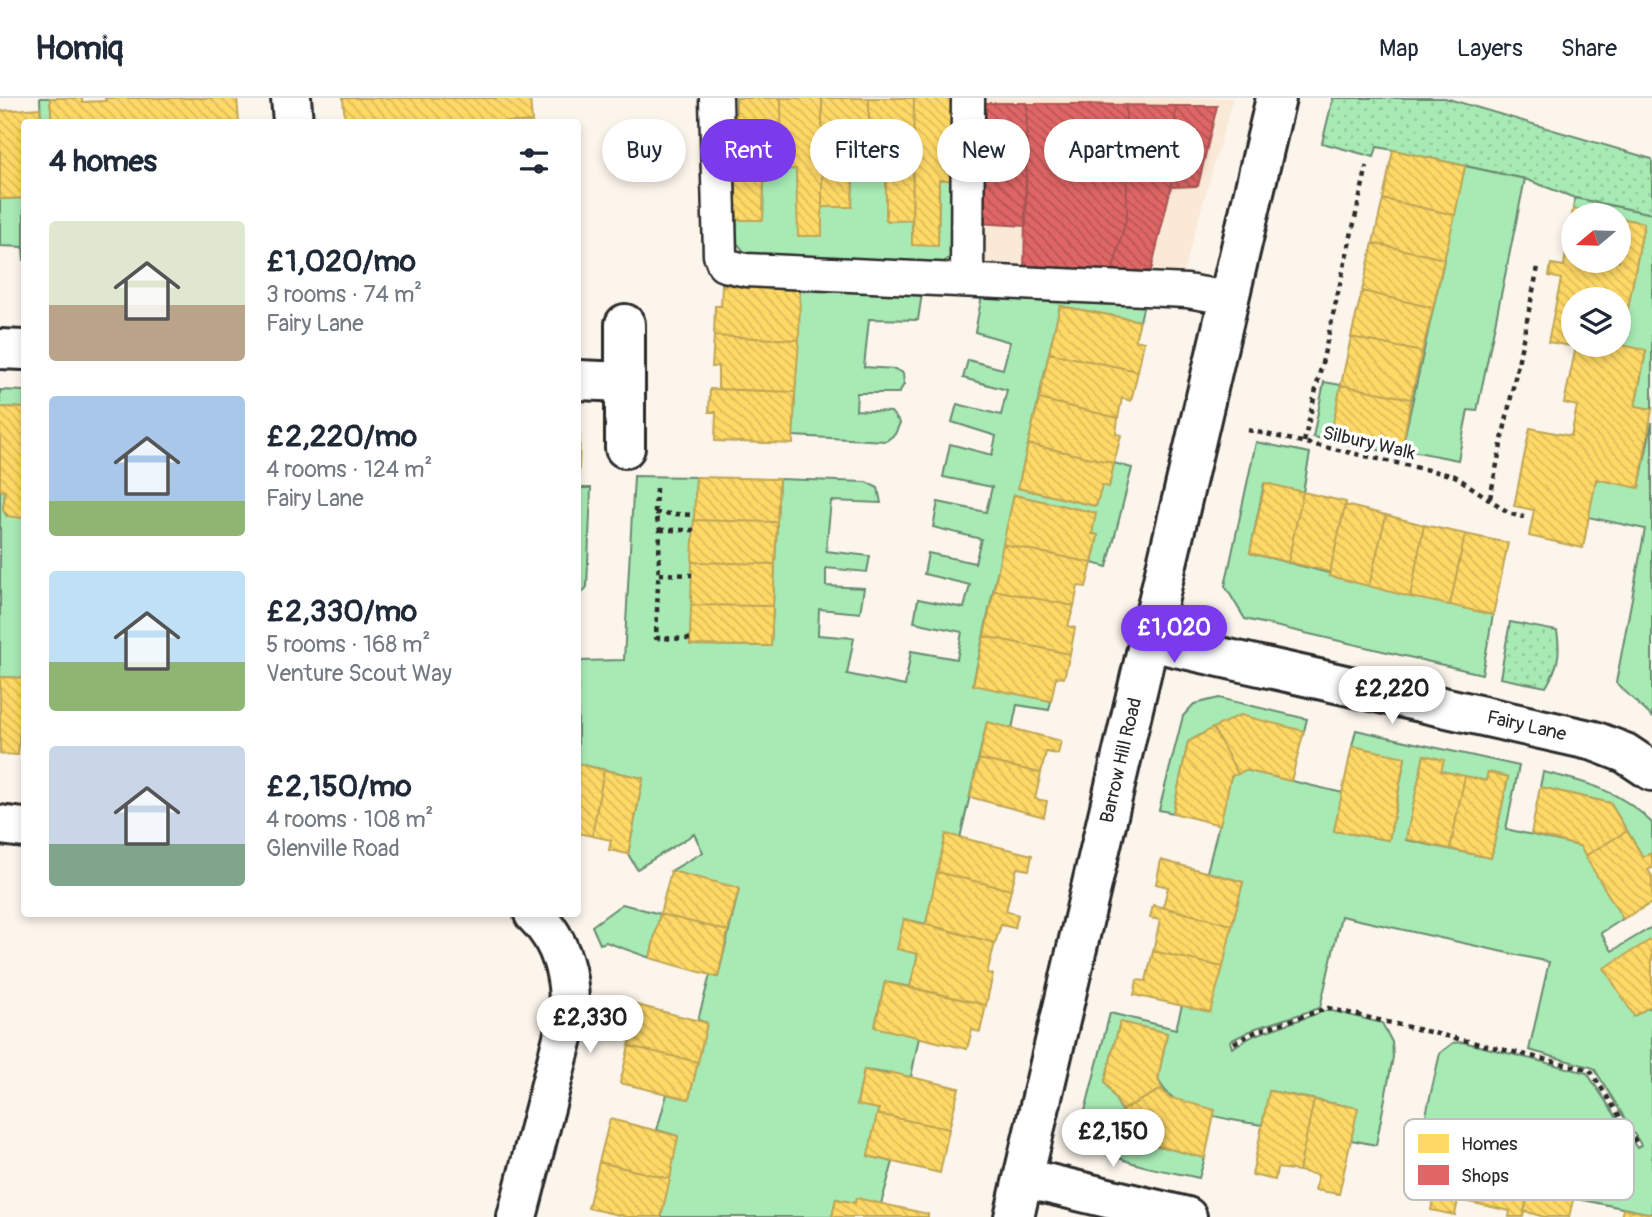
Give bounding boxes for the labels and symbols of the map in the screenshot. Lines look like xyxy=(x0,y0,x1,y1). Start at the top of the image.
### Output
north arrow xyxy=(1561,203,1631,273)
street label: Silbury Walk xyxy=(1320,421,1418,465)
pin: £1,020 xyxy=(1117,606,1231,665)
pin: £2,220 xyxy=(1335,666,1449,726)
street label: Barrow Hill Road xyxy=(1095,695,1147,825)
street label: Fairy Lane xyxy=(1485,705,1569,747)
pin: £2,330 xyxy=(533,996,647,1055)
pin: £2,150 xyxy=(1056,1110,1170,1169)
legend xyxy=(1404,1119,1634,1200)
text: Homes xyxy=(1461,1132,1518,1156)
text: Shops xyxy=(1461,1164,1509,1188)

